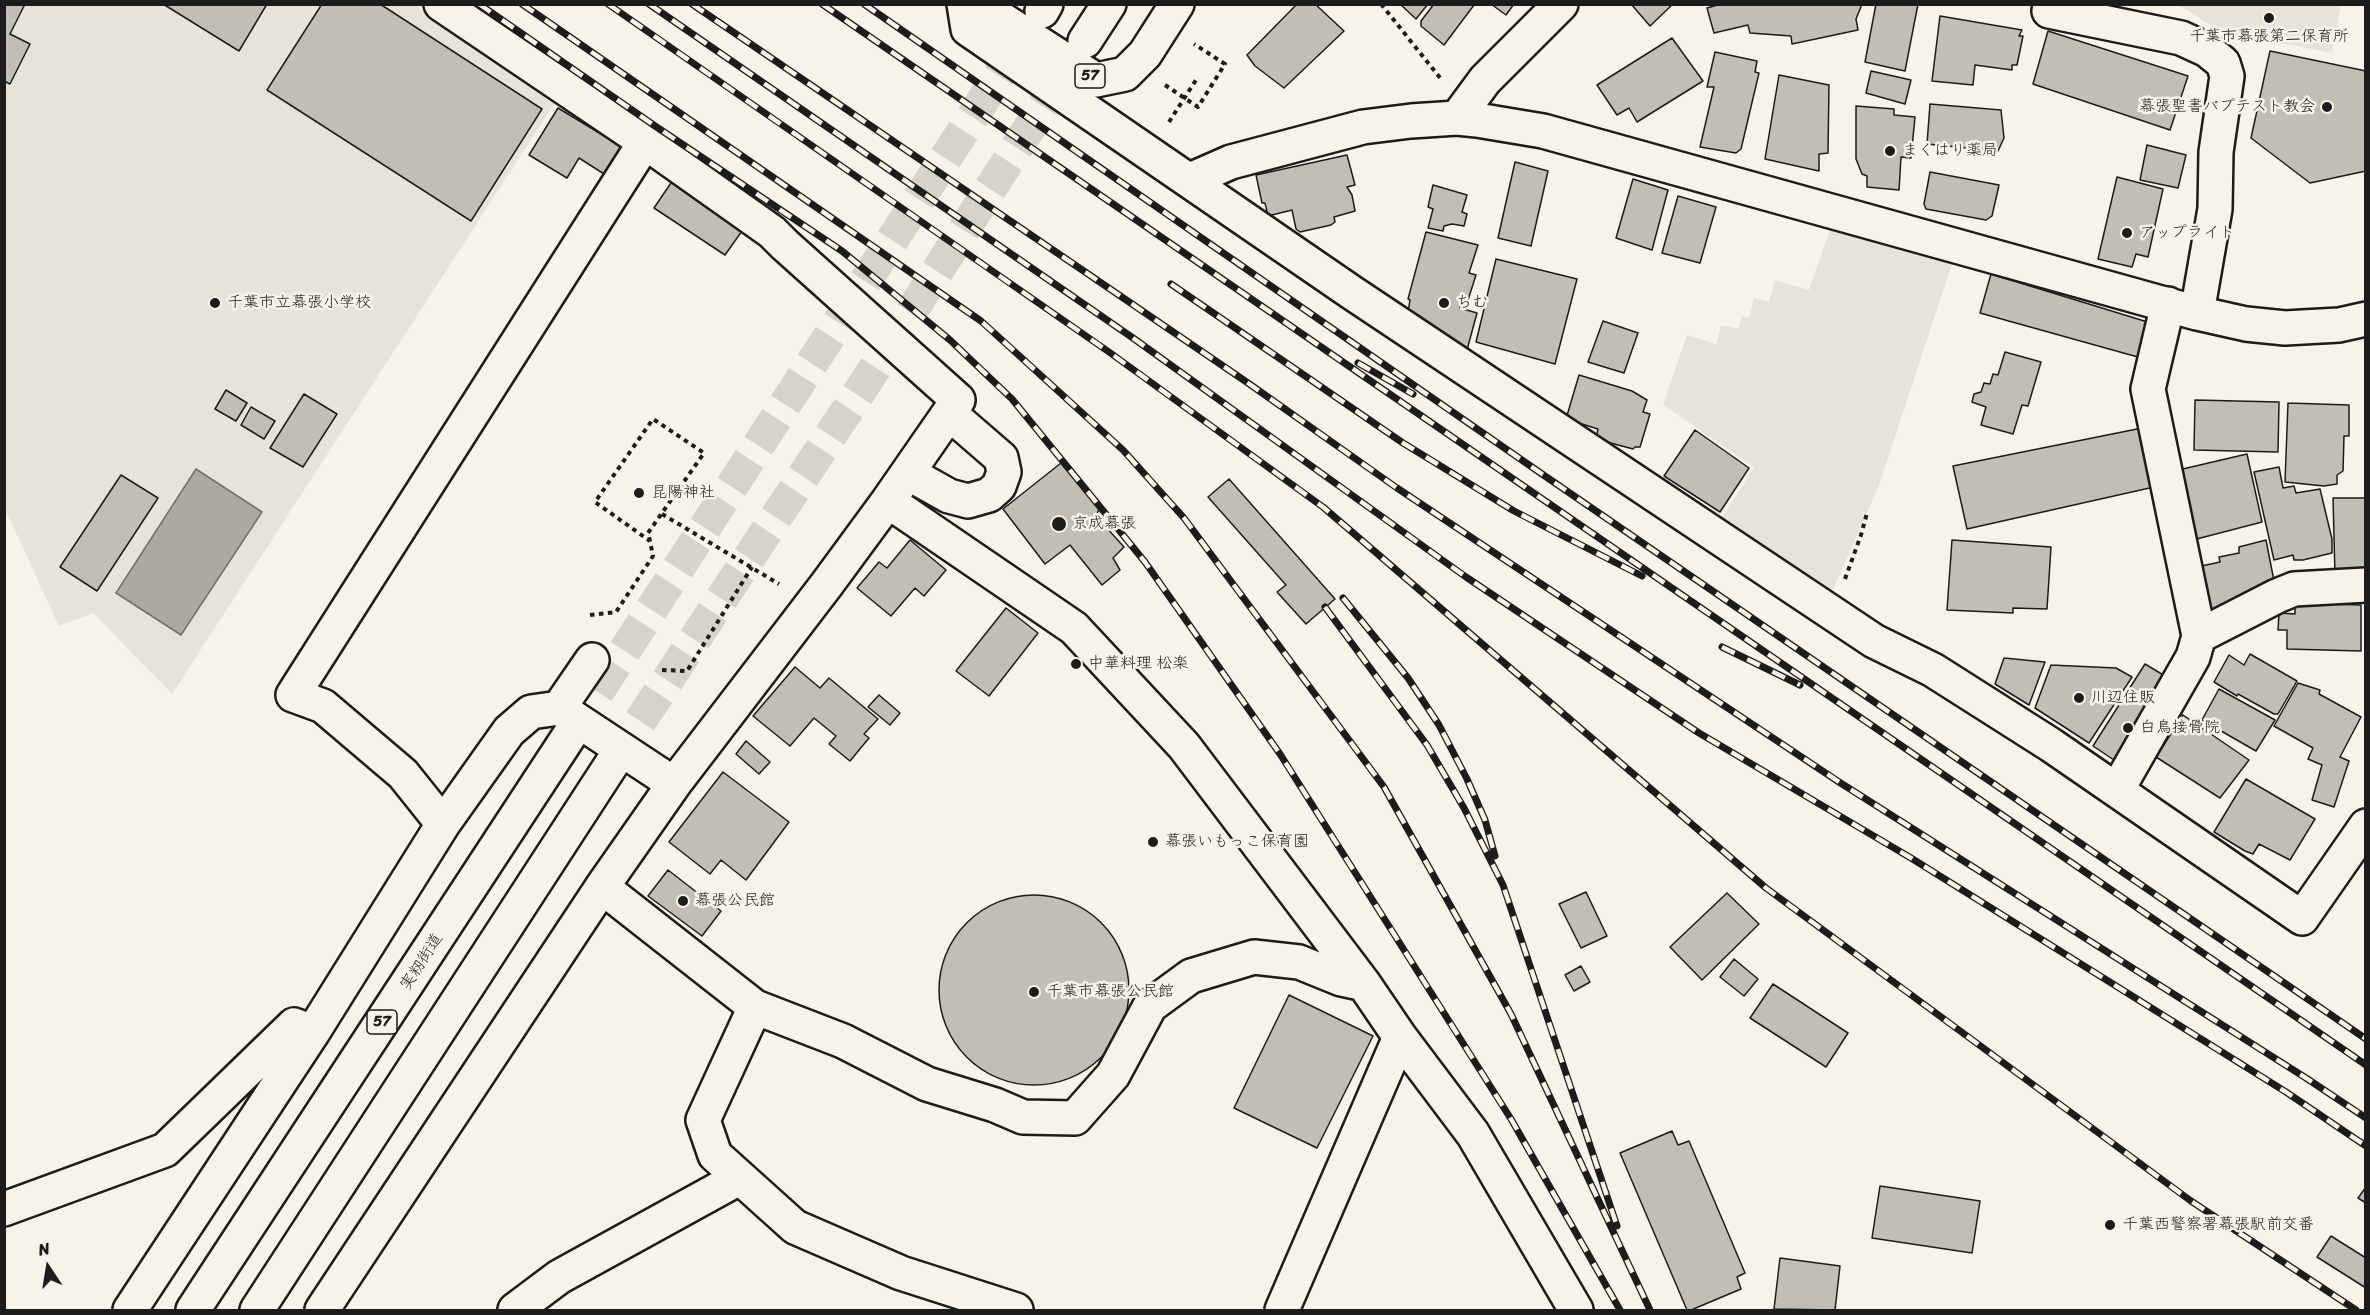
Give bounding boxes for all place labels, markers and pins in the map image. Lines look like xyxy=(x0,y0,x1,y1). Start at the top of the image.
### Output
marker: 千葉市幕張第二保育所 xyxy=(2262,11,2276,25)
place label: 千葉市幕張第二保育所 xyxy=(2189,27,2349,47)
place label: 幕張聖書バプテスト教会 xyxy=(2139,97,2315,117)
marker: 幕張聖書バプテスト教会 xyxy=(2320,100,2334,114)
place label: まくはり薬局 xyxy=(1902,141,1998,161)
marker: まくはり薬局 xyxy=(1883,144,1897,158)
place label: アップライト xyxy=(2139,223,2235,243)
marker: アップライト xyxy=(2120,226,2134,240)
place label: 千葉市立幕張小学校 xyxy=(227,293,371,313)
place label: ちむ xyxy=(1456,293,1488,313)
marker: 千葉市立幕張小学校 xyxy=(208,296,222,310)
marker: ちむ xyxy=(1437,296,1451,310)
place label: 昆陽神社 xyxy=(651,483,715,503)
marker: 昆陽神社 xyxy=(632,486,646,500)
place label: 京成幕張 xyxy=(1072,514,1136,534)
marker: 京成幕張 xyxy=(1050,515,1068,533)
place label: 中華料理 松楽 xyxy=(1088,654,1188,674)
marker: 中華料理 松楽 xyxy=(1069,657,1083,671)
place label: 川辺住販 xyxy=(2091,688,2155,708)
marker: 川辺住販 xyxy=(2072,691,2086,705)
place label: 白鳥接骨院 xyxy=(2140,718,2220,738)
marker: 白鳥接骨院 xyxy=(2121,721,2135,735)
place label: 幕張いもっこ保育園 xyxy=(1165,832,1309,852)
marker: 幕張いもっこ保育園 xyxy=(1146,835,1160,849)
place label: 幕張公民館 xyxy=(695,891,775,911)
marker: 幕張公民館 xyxy=(676,894,690,908)
place label: 千葉市幕張公民館 xyxy=(1046,982,1174,1002)
marker: 千葉市幕張公民館 xyxy=(1027,985,1041,999)
place label: 千葉西警察署幕張駅前交番 xyxy=(2122,1215,2314,1235)
marker: 千葉西警察署幕張駅前交番 xyxy=(2103,1218,2117,1232)

